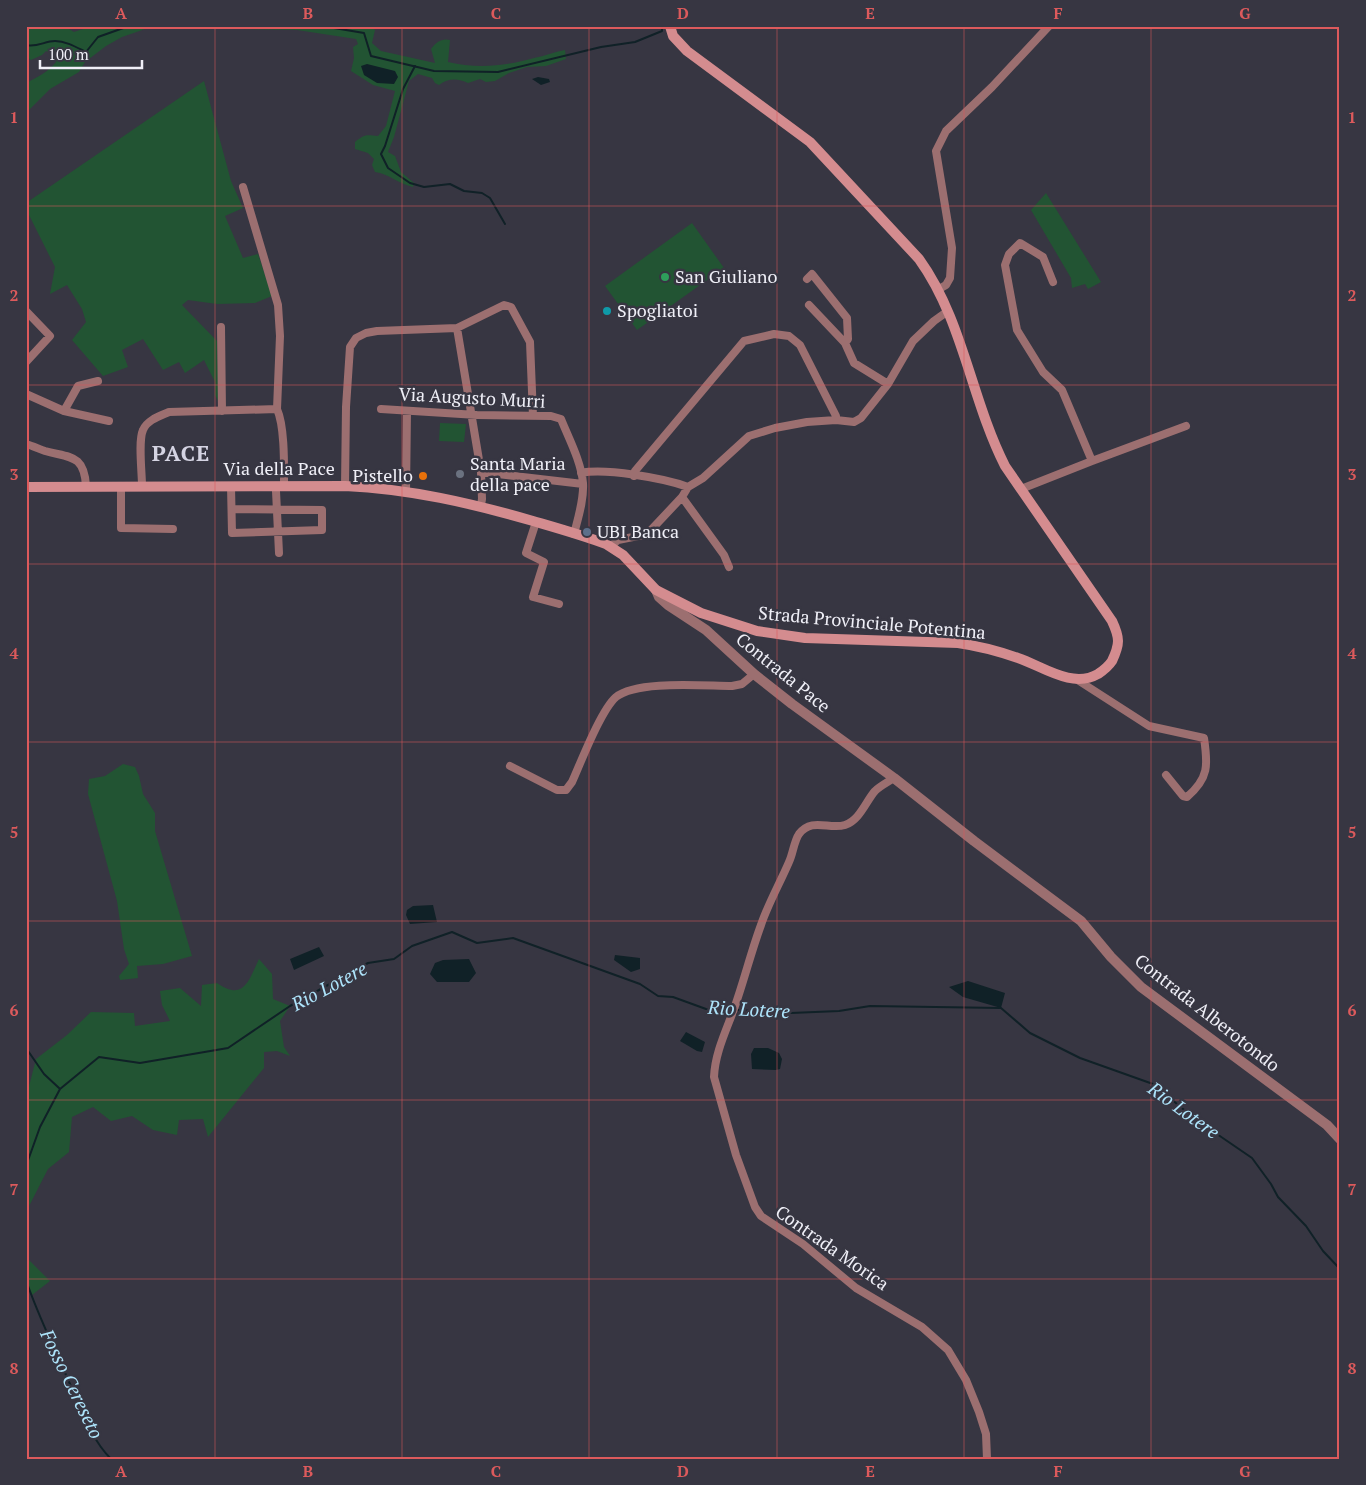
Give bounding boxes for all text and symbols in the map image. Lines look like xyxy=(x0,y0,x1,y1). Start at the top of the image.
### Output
text: A xyxy=(115,2,127,24)
text: B xyxy=(303,2,313,24)
text: C xyxy=(491,2,501,24)
text: D xyxy=(677,2,689,24)
text: E xyxy=(865,2,875,24)
text: F xyxy=(1053,2,1063,24)
text: G xyxy=(1239,2,1251,24)
scale bar xyxy=(40,38,142,70)
text: 100 m xyxy=(48,44,89,64)
text: 1 xyxy=(9,106,19,128)
text: 1 xyxy=(1347,106,1357,128)
place label: San Giuliano xyxy=(675,264,778,288)
marker: San Giuliano xyxy=(659,271,671,283)
text: 2 xyxy=(9,284,19,306)
text: 2 xyxy=(1347,284,1357,306)
place label: Spogliatoi xyxy=(617,298,698,322)
marker: Spogliatoi xyxy=(601,305,613,317)
street label: Via Augusto Murri xyxy=(398,381,546,413)
district label: PACE xyxy=(152,438,210,467)
place label: Santa Maria della pace xyxy=(470,451,566,496)
street label: Via della Pace xyxy=(223,456,335,480)
text: 3 xyxy=(9,463,19,485)
place label: Pistello xyxy=(353,463,413,487)
text: 3 xyxy=(1347,463,1357,485)
marker: Santa Maria della pace xyxy=(454,468,466,480)
marker: Pistello xyxy=(417,470,429,482)
place label: UBI Banca xyxy=(597,519,679,543)
marker: UBI Banca xyxy=(581,526,593,538)
street label: Strada Provinciale Potentina xyxy=(757,600,987,644)
street label: Contrada Pace xyxy=(731,627,836,718)
text: 4 xyxy=(9,642,19,664)
text: 4 xyxy=(1347,642,1357,664)
text: 5 xyxy=(9,821,19,843)
text: 5 xyxy=(1347,821,1357,843)
street label: Contrada Alberotondo xyxy=(1130,948,1285,1077)
water label: Rio Lotere xyxy=(286,955,371,1016)
water label: Rio Lotere xyxy=(706,994,791,1023)
text: 6 xyxy=(9,999,19,1021)
text: 6 xyxy=(1347,999,1357,1021)
water label: Rio Lotere xyxy=(1143,1075,1225,1144)
text: 7 xyxy=(9,1178,19,1200)
text: 7 xyxy=(1347,1178,1357,1200)
street label: Contrada Morica xyxy=(771,1199,894,1295)
water label: Fosso Cereseto xyxy=(35,1324,110,1443)
text: 8 xyxy=(9,1357,19,1379)
text: 8 xyxy=(1347,1357,1357,1379)
text: A xyxy=(115,1460,127,1482)
text: B xyxy=(303,1460,313,1482)
text: C xyxy=(491,1460,501,1482)
text: D xyxy=(677,1460,689,1482)
text: E xyxy=(865,1460,875,1482)
text: F xyxy=(1053,1460,1063,1482)
text: G xyxy=(1239,1460,1251,1482)

